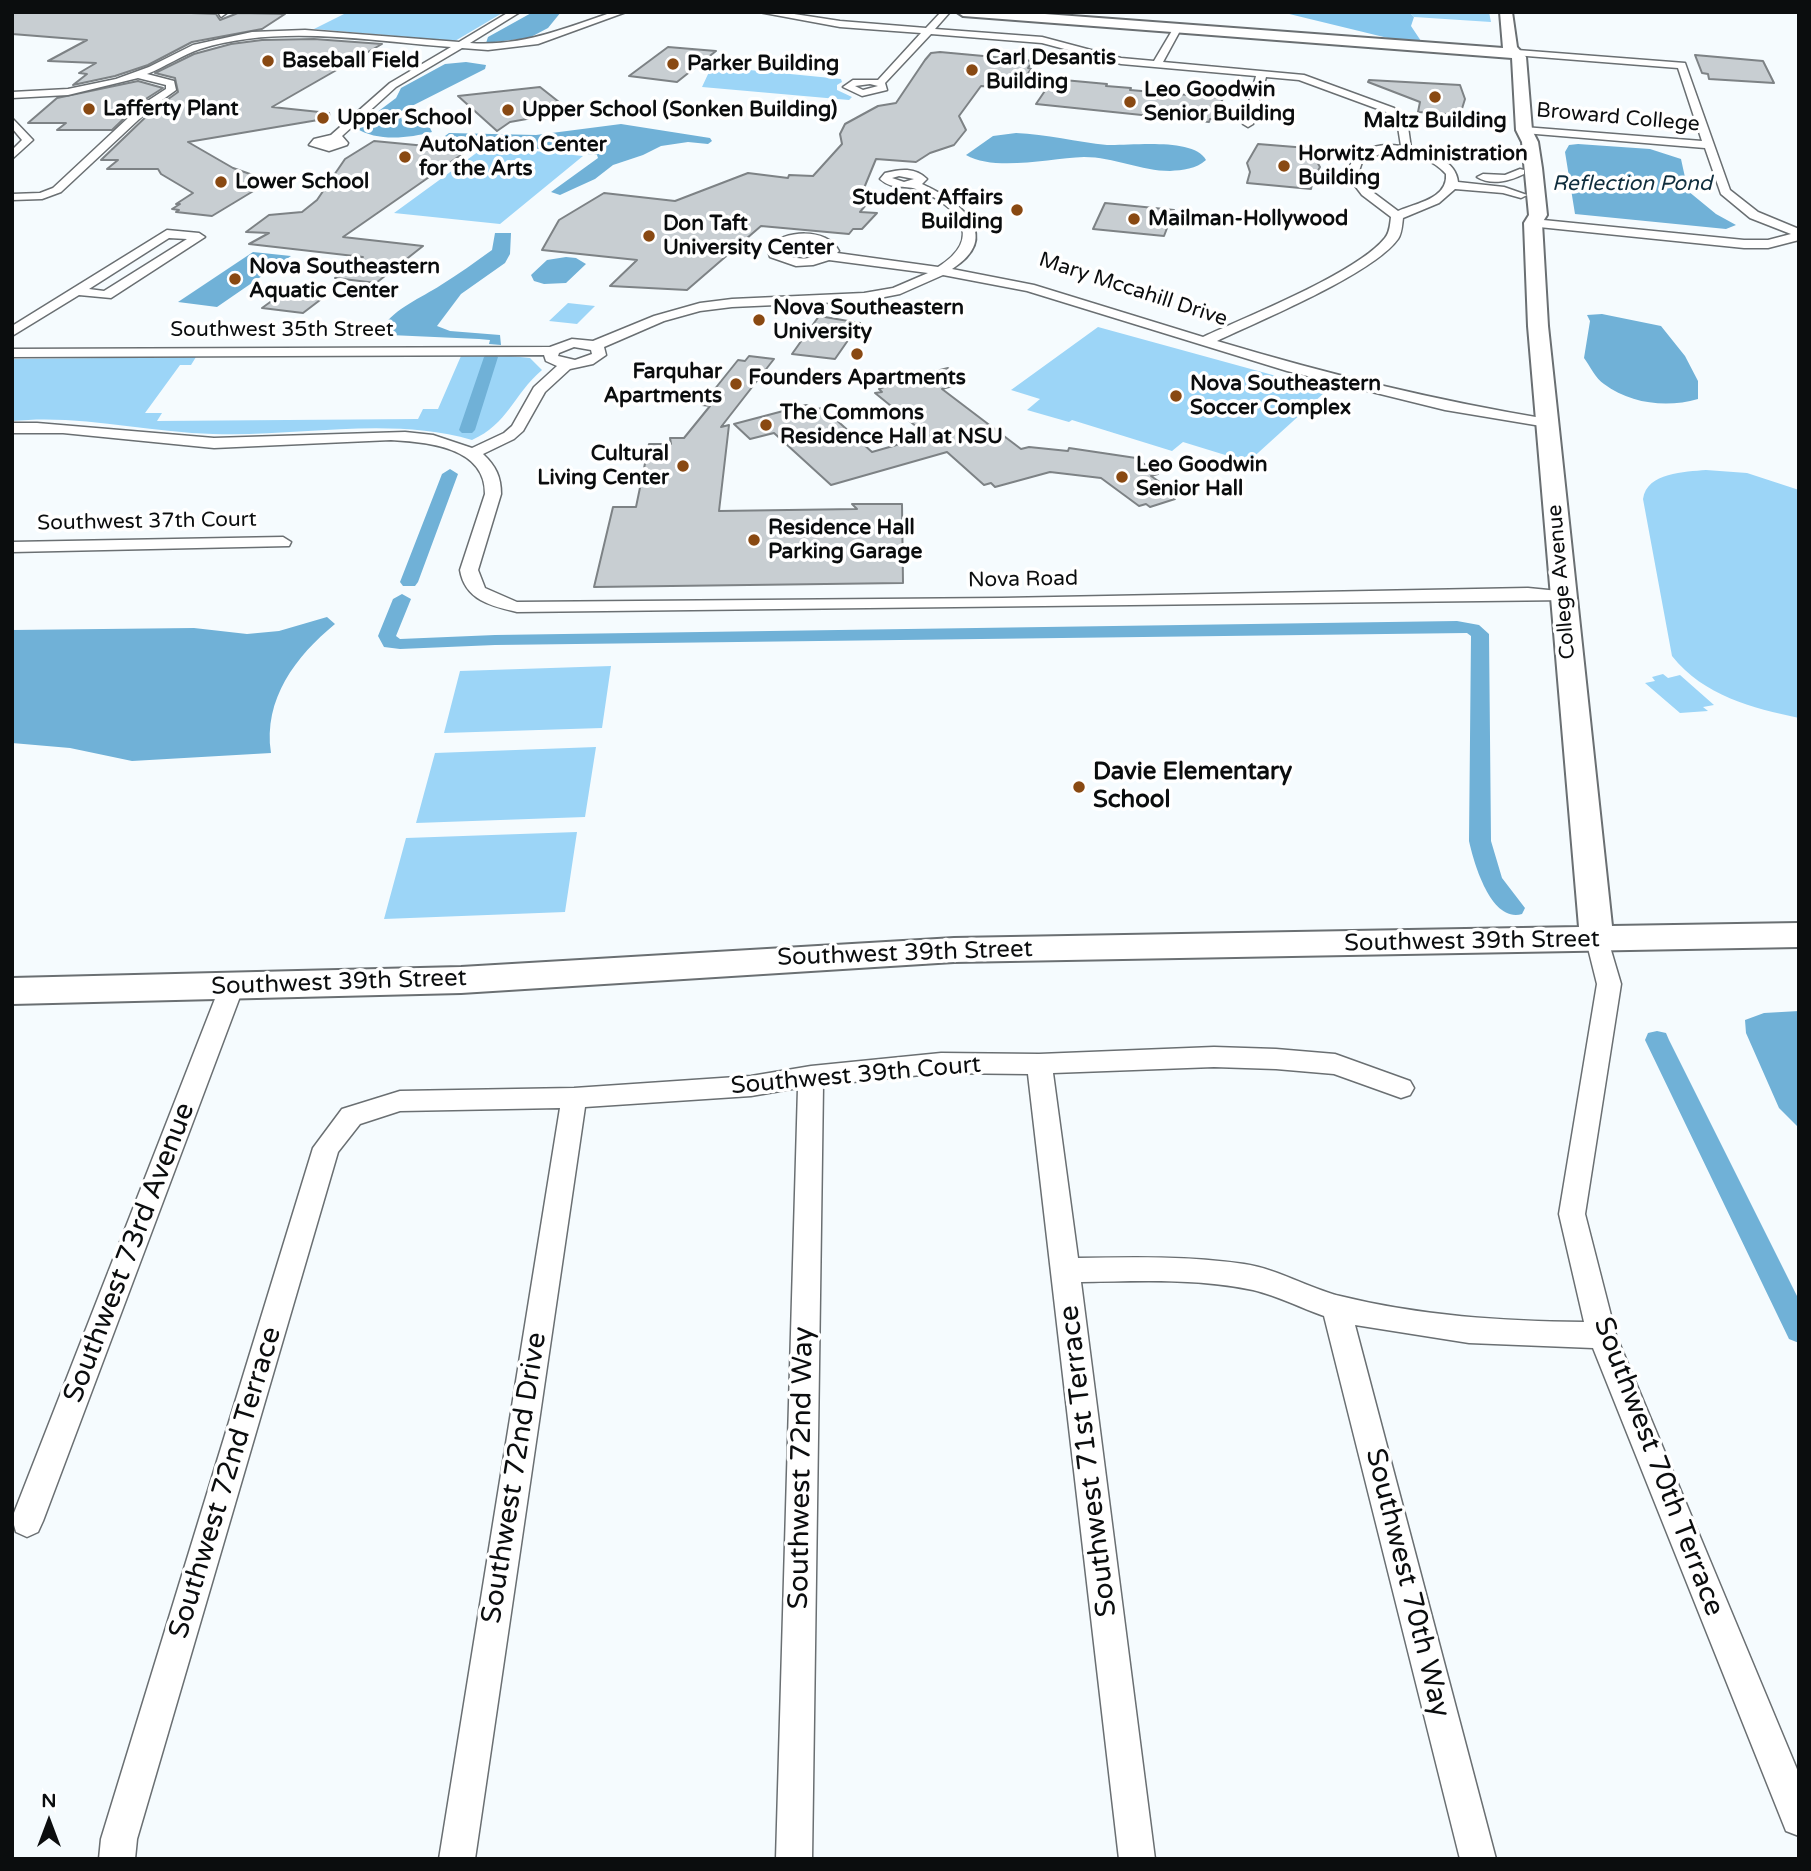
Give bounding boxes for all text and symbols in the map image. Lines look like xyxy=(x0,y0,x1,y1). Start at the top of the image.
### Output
place label: Carl Desantis Building xyxy=(986,45,1116,95)
place label: Baseball Field xyxy=(282,48,419,74)
place label: Parker Building xyxy=(687,51,839,77)
marker: Baseball Field xyxy=(260,53,276,69)
marker: Parker Building xyxy=(665,56,681,72)
marker: Carl Desantis Building xyxy=(964,62,980,78)
place label: Leo Goodwin Senior Building xyxy=(1144,77,1295,127)
marker: Maltz Building xyxy=(1427,89,1443,105)
marker: Leo Goodwin Senior Building xyxy=(1122,94,1138,110)
place label: Lafferty Plant xyxy=(103,96,238,122)
place label: Upper School (Sonken Building) xyxy=(522,97,837,123)
street label: Broward College xyxy=(1535,98,1701,138)
marker: Lafferty Plant xyxy=(81,101,97,117)
marker: Upper School (Sonken Building) xyxy=(500,102,516,118)
place label: Upper School xyxy=(337,105,472,131)
place label: Maltz Building xyxy=(1363,108,1507,134)
marker: Upper School xyxy=(315,110,331,126)
place label: AutoNation Center for the Arts xyxy=(419,132,607,182)
place label: Horwitz Administration Building xyxy=(1298,141,1528,191)
marker: AutoNation Center for the Arts xyxy=(397,149,413,165)
marker: Horwitz Administration Building xyxy=(1276,158,1292,174)
place label: Lower School xyxy=(235,169,369,195)
water label: Reflection Pond xyxy=(1552,171,1712,197)
marker: Lower School xyxy=(213,174,229,190)
place label: Student Affairs Building xyxy=(852,185,1003,235)
marker: Student Affairs Building xyxy=(1009,202,1025,218)
place label: Mailman-Hollywood xyxy=(1148,206,1348,232)
place label: Don Taft University Center xyxy=(663,211,834,261)
marker: Mailman-Hollywood xyxy=(1126,211,1142,227)
marker: Don Taft University Center xyxy=(641,228,657,244)
street label: Mary Mccahill Drive xyxy=(1036,248,1230,332)
place label: Nova Southeastern Aquatic Center xyxy=(249,254,440,304)
marker: Nova Southeastern Aquatic Center xyxy=(227,271,243,287)
place label: Nova Southeastern University xyxy=(773,295,964,345)
marker: Nova Southeastern University xyxy=(751,312,767,328)
street label: Southwest 35th Street xyxy=(170,317,394,343)
marker: Founders Apartments xyxy=(849,346,865,362)
place label: Farquhar Apartments xyxy=(604,359,722,409)
place label: Founders Apartments xyxy=(748,365,966,391)
place label: Nova Southeastern Soccer Complex xyxy=(1190,371,1381,421)
marker: Farquhar Apartments xyxy=(728,376,744,392)
marker: Nova Southeastern Soccer Complex xyxy=(1168,388,1184,404)
place label: The Commons Residence Hall at NSU xyxy=(780,400,1003,450)
marker: The Commons Residence Hall at NSU xyxy=(758,417,774,433)
place label: Cultural Living Center xyxy=(537,441,669,491)
place label: Leo Goodwin Senior Hall xyxy=(1136,452,1268,502)
marker: Cultural Living Center xyxy=(675,458,691,474)
marker: Leo Goodwin Senior Hall xyxy=(1114,469,1130,485)
street label: College Avenue xyxy=(1543,504,1581,660)
street label: Southwest 37th Court xyxy=(37,507,257,537)
place label: Residence Hall Parking Garage xyxy=(768,515,922,565)
marker: Residence Hall Parking Garage xyxy=(746,532,762,548)
street label: Nova Road xyxy=(968,566,1078,594)
place label: Davie Elementary School xyxy=(1093,759,1292,815)
marker: Davie Elementary School xyxy=(1071,779,1087,795)
street label: Southwest 39th Street xyxy=(1344,925,1600,959)
street label: Southwest 39th Street xyxy=(777,935,1033,973)
street label: Southwest 39th Street xyxy=(211,964,467,1002)
street label: Southwest 39th Court xyxy=(730,1051,982,1101)
street label: Southwest 73rd Avenue xyxy=(57,1098,203,1408)
street label: Southwest 71st Terrace xyxy=(1053,1303,1125,1619)
street label: Southwest 70th Terrace xyxy=(1585,1313,1731,1621)
street label: Southwest 72nd Terrace xyxy=(163,1323,289,1643)
street label: Southwest 72nd Way xyxy=(783,1326,821,1610)
street label: Southwest 72nd Drive xyxy=(475,1330,555,1626)
street label: Southwest 70th Way xyxy=(1357,1445,1457,1721)
north arrow xyxy=(14,1787,84,1857)
text: N xyxy=(41,1790,57,1812)

